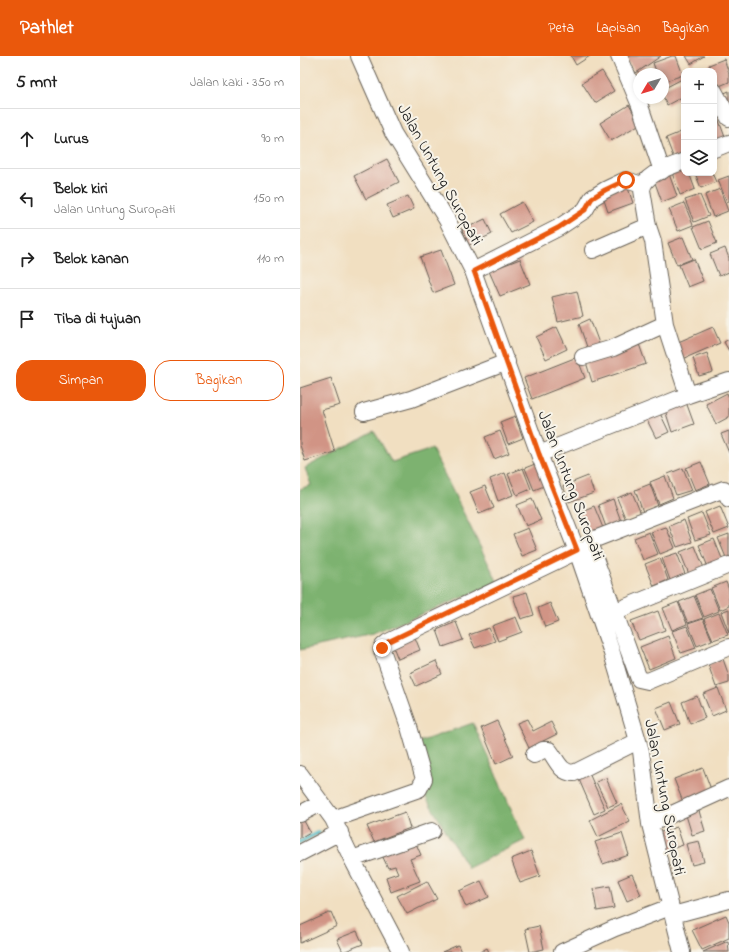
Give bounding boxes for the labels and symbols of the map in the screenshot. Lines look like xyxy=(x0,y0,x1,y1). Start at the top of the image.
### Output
north arrow xyxy=(633,68,669,104)
street label: Jalan Untung Suropati xyxy=(389,99,489,251)
route start xyxy=(617,171,635,189)
street label: Jalan Untung Suropati xyxy=(529,407,611,565)
route end xyxy=(373,639,391,657)
street label: Jalan Untung Suropati xyxy=(635,717,692,878)

